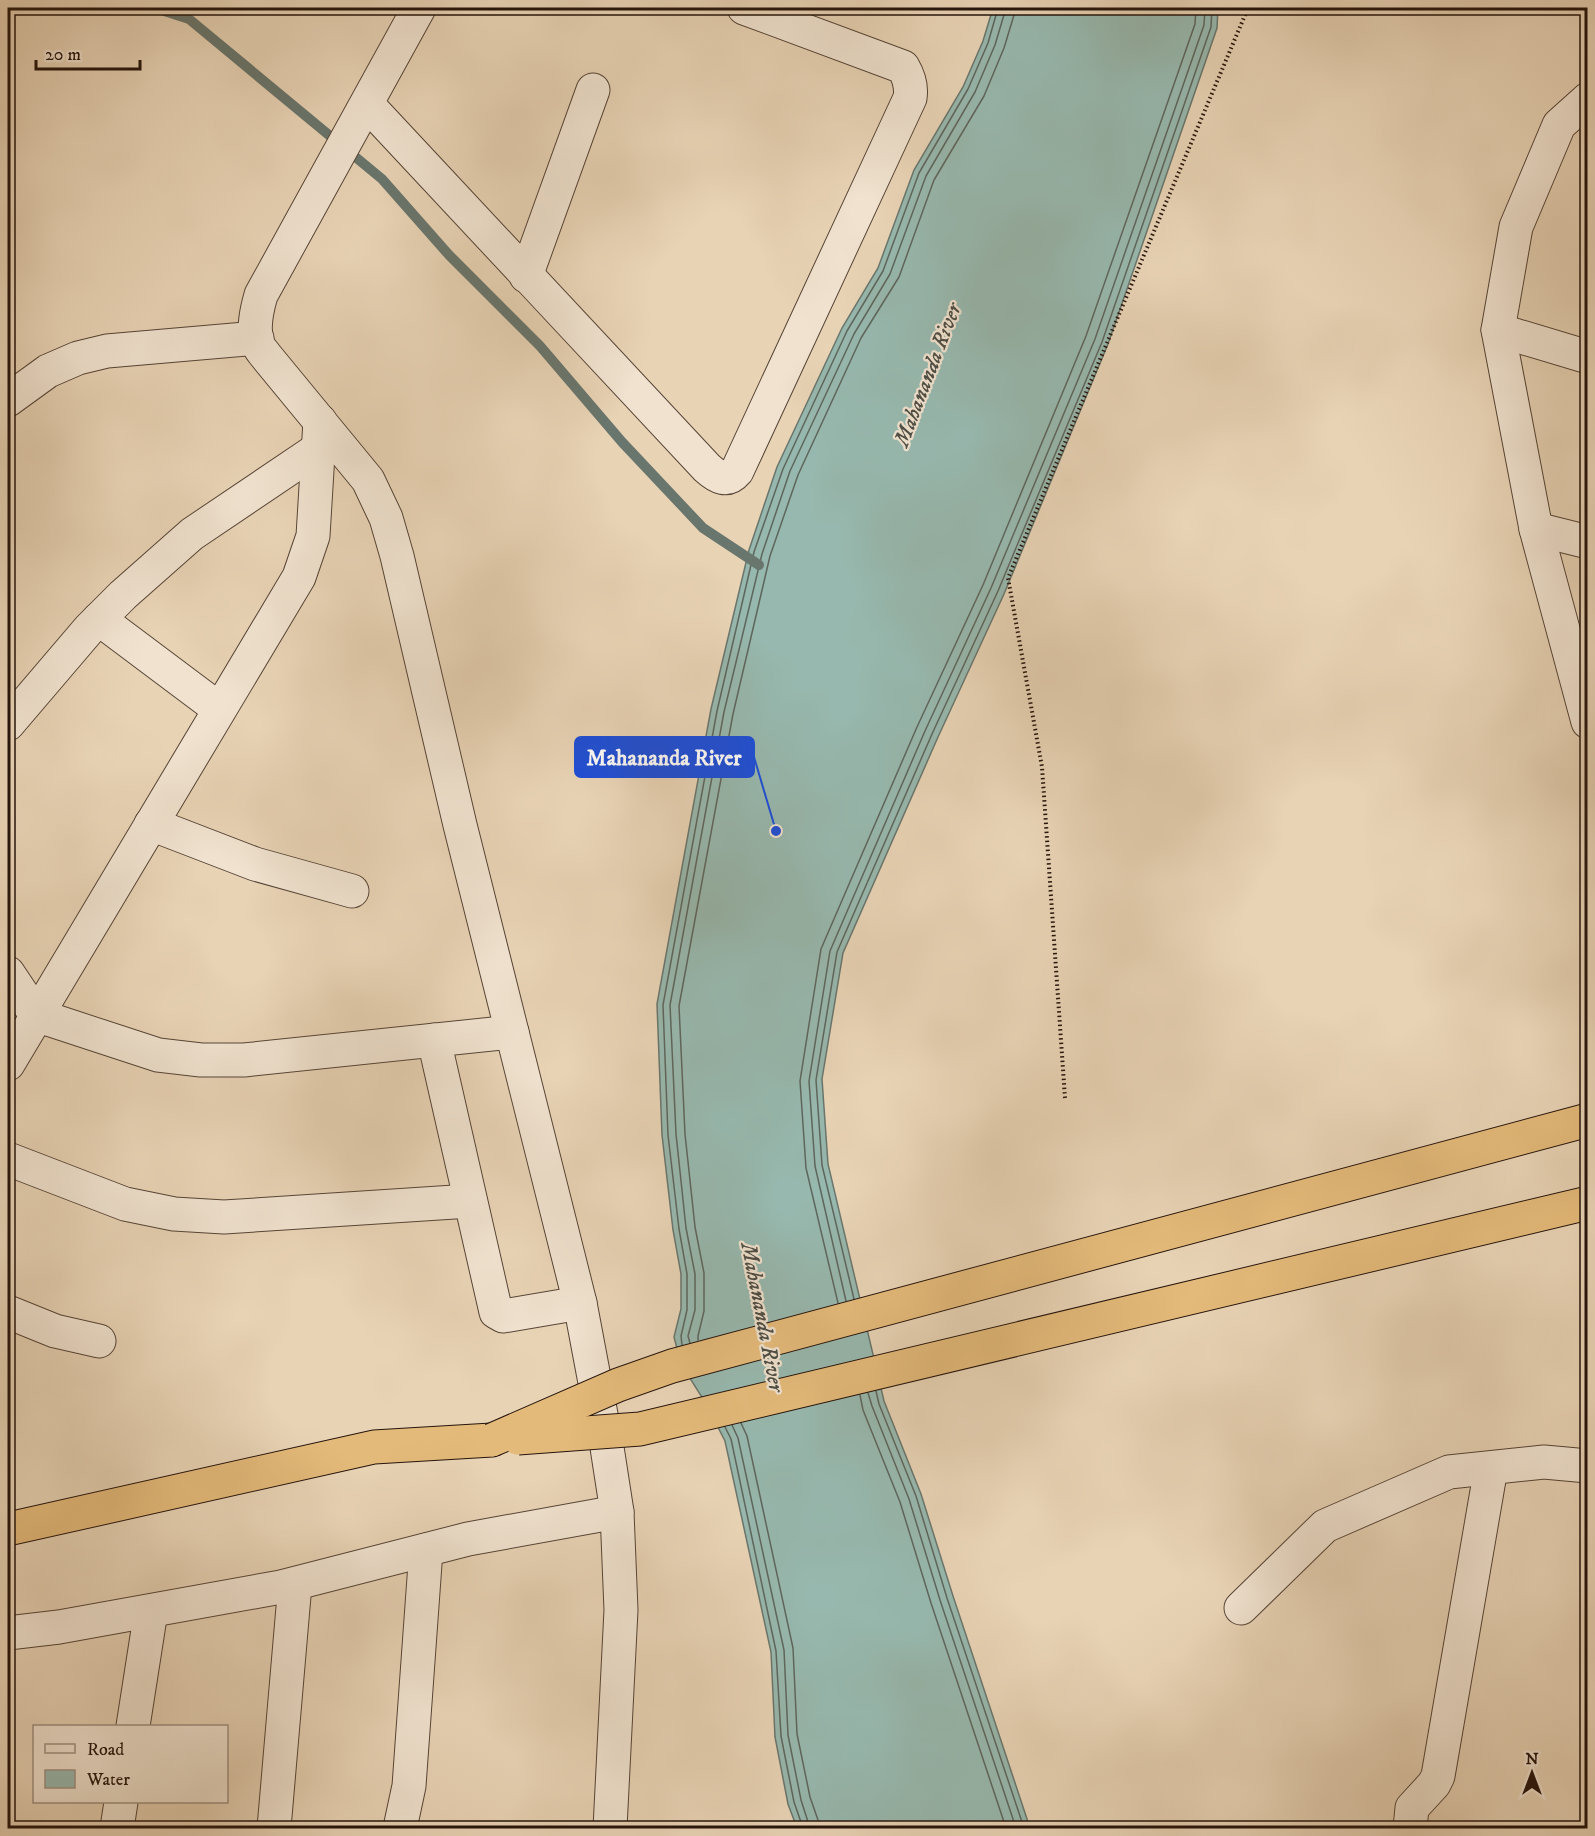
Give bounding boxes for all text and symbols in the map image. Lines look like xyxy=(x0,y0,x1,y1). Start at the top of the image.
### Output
scale bar xyxy=(36,33,140,71)
text: 20 m xyxy=(45,44,81,66)
water label: Mahananda River xyxy=(888,297,969,452)
callout: Mahananda River xyxy=(575,737,754,777)
text: Mahananda River xyxy=(587,745,742,772)
water label: Mahananda River xyxy=(734,1238,790,1396)
legend xyxy=(33,1725,228,1803)
text: Road xyxy=(87,1739,124,1761)
north arrow xyxy=(1502,1743,1562,1803)
text: N xyxy=(1525,1749,1539,1769)
text: Water xyxy=(86,1769,130,1791)

